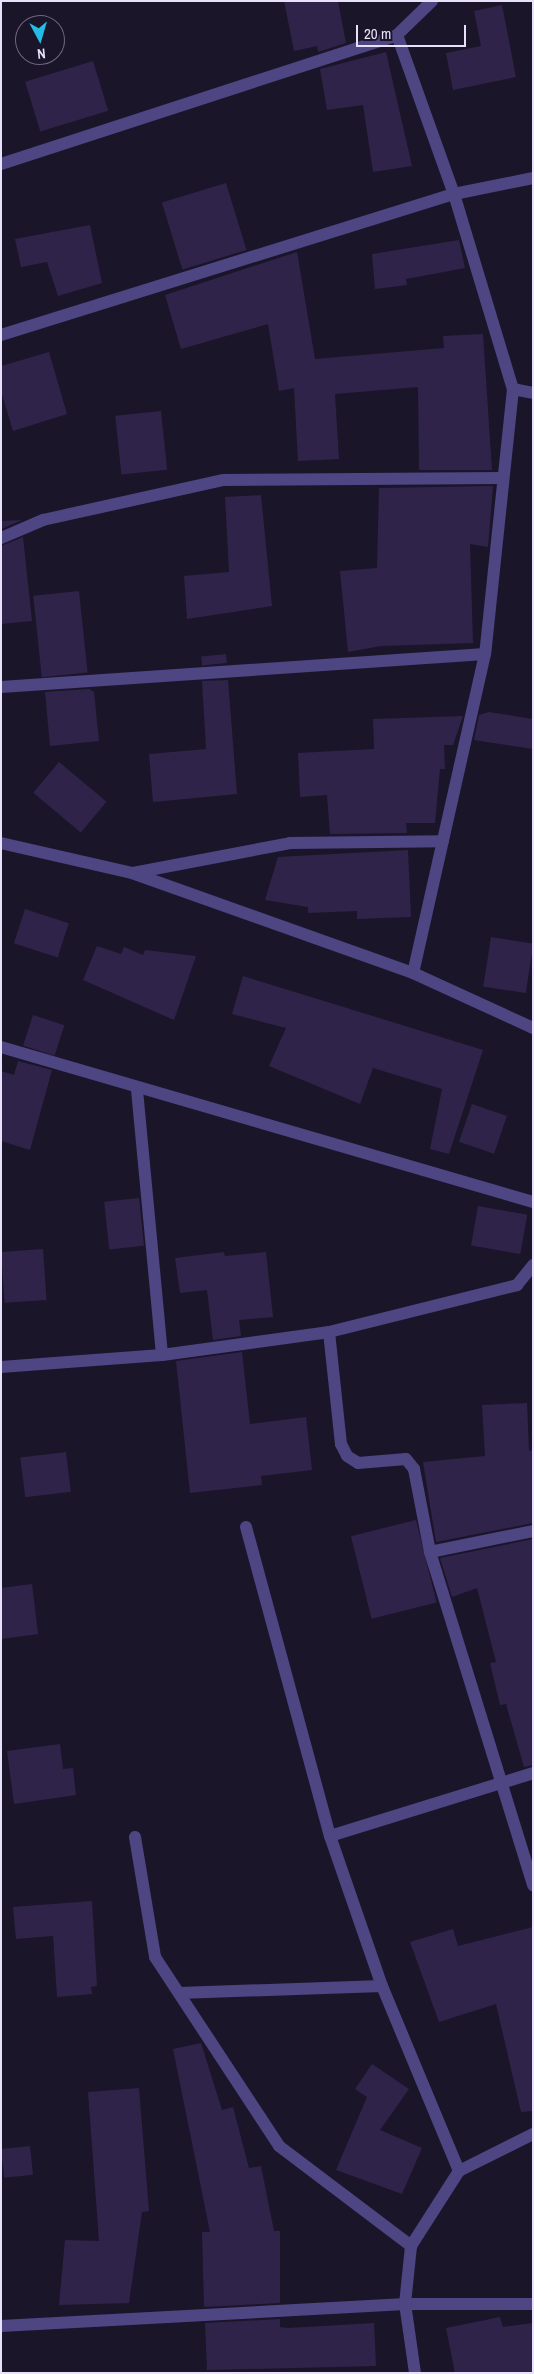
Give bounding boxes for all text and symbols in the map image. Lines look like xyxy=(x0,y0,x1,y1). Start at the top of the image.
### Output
north arrow xyxy=(15,15,65,65)
scale bar xyxy=(359,15,469,47)
text: 20 m xyxy=(364,23,391,44)
text: N xyxy=(36,45,47,63)

